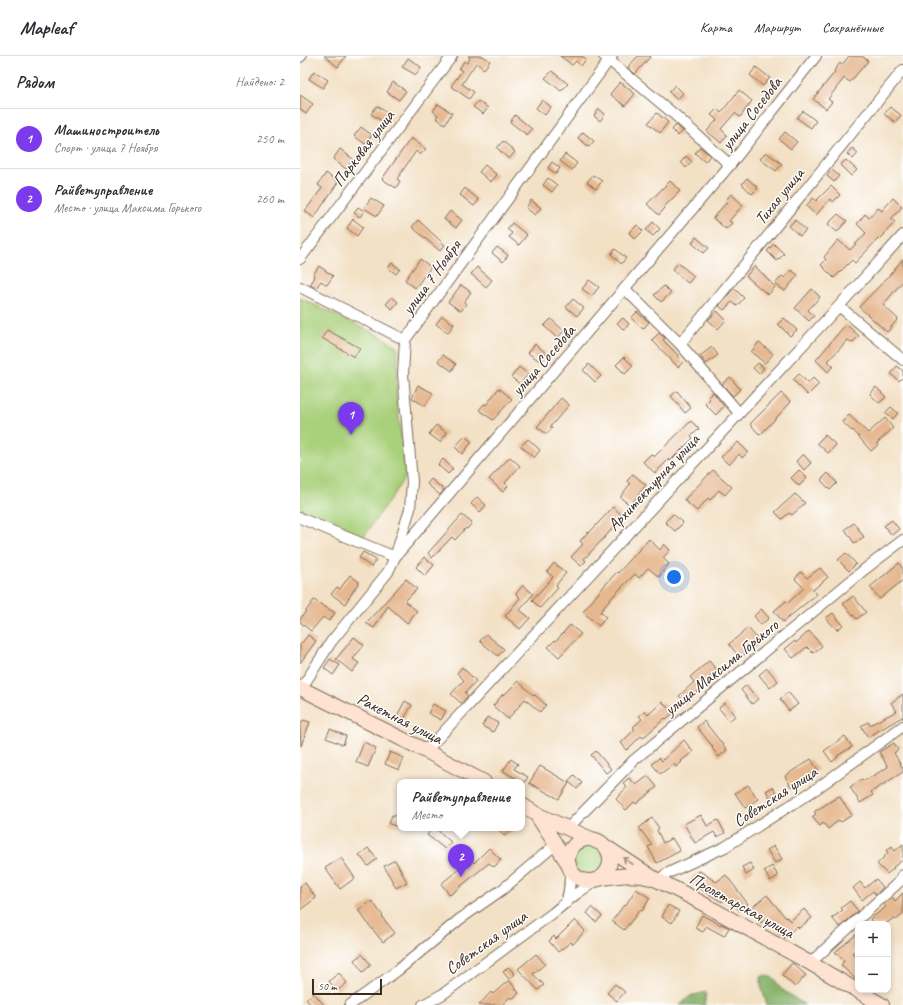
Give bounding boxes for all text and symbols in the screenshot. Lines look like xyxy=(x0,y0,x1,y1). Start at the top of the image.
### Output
text: Mapleaf xyxy=(20,16,73,40)
text: Карта xyxy=(700,19,732,36)
text: Маршрут xyxy=(754,19,800,36)
text: Сохранённые xyxy=(822,19,883,36)
street label: улица Соседова xyxy=(716,71,787,155)
text: Рядом xyxy=(16,72,54,93)
text: Найдено: 2 xyxy=(236,74,284,90)
street label: Парковая улица xyxy=(328,105,400,191)
text: Машиностроитель xyxy=(54,121,159,140)
text: 1 xyxy=(26,131,32,147)
text: 250 m xyxy=(256,131,284,147)
text: Спорт · улица 7 Ноября xyxy=(54,140,157,156)
street label: Тихая улица xyxy=(750,162,810,229)
text: Райветуправление xyxy=(54,181,153,200)
text: 2 xyxy=(26,191,32,207)
text: 260 m xyxy=(256,191,284,207)
text: Место · улица Максима Горького xyxy=(54,200,201,216)
street label: улица 7 Ноября xyxy=(397,235,466,319)
street label: улица Соседова xyxy=(506,319,581,401)
pin: 1 xyxy=(338,402,364,435)
street label: Архитектурная улица xyxy=(603,429,705,535)
your location xyxy=(664,567,684,587)
street label: улица Максима Горького xyxy=(659,614,783,721)
street label: Ракетная улица xyxy=(354,688,447,750)
street label: Советская улица xyxy=(729,761,823,831)
popup xyxy=(397,779,525,831)
text: Райветуправление xyxy=(412,788,510,807)
text: Место xyxy=(412,807,442,823)
pin: 2 xyxy=(448,844,474,877)
one-way arrow xyxy=(622,857,633,865)
street label: Пролетарская улица xyxy=(686,868,799,943)
street label: Советская улица xyxy=(441,905,533,979)
map controls xyxy=(855,921,891,993)
button: + xyxy=(855,921,891,957)
button: − xyxy=(855,957,891,993)
scale bar xyxy=(312,977,382,996)
text: 50 m xyxy=(318,979,337,993)

